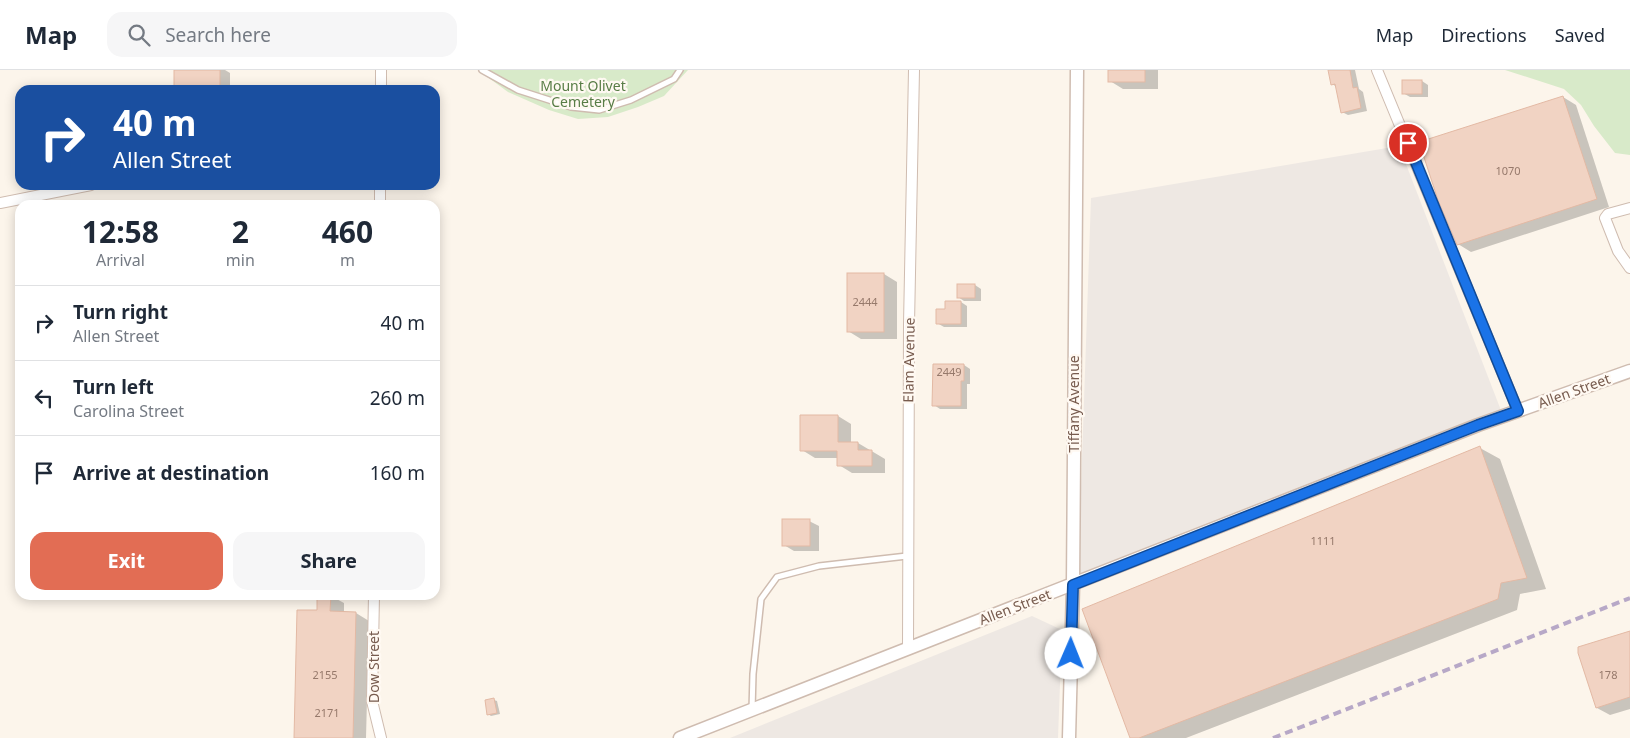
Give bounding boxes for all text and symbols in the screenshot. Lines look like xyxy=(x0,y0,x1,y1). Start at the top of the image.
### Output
search box xyxy=(107,12,457,57)
text: Map xyxy=(25,18,77,51)
icon: search xyxy=(125,21,153,49)
text: Search here xyxy=(165,22,271,48)
text: Map xyxy=(1376,23,1413,47)
text: Directions xyxy=(1441,23,1527,47)
text: Saved xyxy=(1555,23,1605,47)
park label: Mount Olivet Cemetery xyxy=(540,76,626,111)
text: 40 m xyxy=(113,99,196,146)
icon: right xyxy=(30,105,95,170)
pin xyxy=(1387,122,1429,164)
icon: arrive xyxy=(1394,129,1422,157)
text: Allen Street xyxy=(113,144,232,174)
house number: 1070 xyxy=(1495,163,1521,178)
text: 12:58 xyxy=(82,211,159,252)
text: 2 xyxy=(232,211,249,252)
text: 460 xyxy=(322,211,373,252)
text: Arrival xyxy=(96,249,145,271)
text: min xyxy=(226,249,255,271)
text: m xyxy=(340,249,355,271)
house number: 2444 xyxy=(852,294,878,309)
text: Turn right xyxy=(73,299,168,325)
icon: right xyxy=(30,309,58,337)
text: 40 m xyxy=(381,310,425,336)
street label: Elam Avenue xyxy=(898,317,919,403)
text: Allen Street xyxy=(73,325,159,347)
street label: Tiffany Avenue xyxy=(1064,355,1083,453)
house number: 2449 xyxy=(936,364,962,379)
street label: Allen Street xyxy=(1535,369,1613,412)
text: Turn left xyxy=(73,374,154,400)
icon: left xyxy=(30,384,58,412)
text: 260 m xyxy=(370,385,425,411)
text: Carolina Street xyxy=(73,400,184,422)
icon: arrive xyxy=(30,459,58,487)
text: Arrive at destination xyxy=(73,460,269,486)
text: 160 m xyxy=(370,460,425,486)
button: Exit xyxy=(30,532,223,590)
button: Share xyxy=(233,532,425,590)
house number: 1111 xyxy=(1310,533,1336,548)
street label: Allen Street xyxy=(976,584,1053,629)
position arrow xyxy=(1044,627,1096,679)
street label: Dow Street xyxy=(364,631,383,703)
house number: 2155 xyxy=(312,667,338,682)
house number: 178 xyxy=(1599,667,1617,682)
house number: 2171 xyxy=(314,705,340,720)

